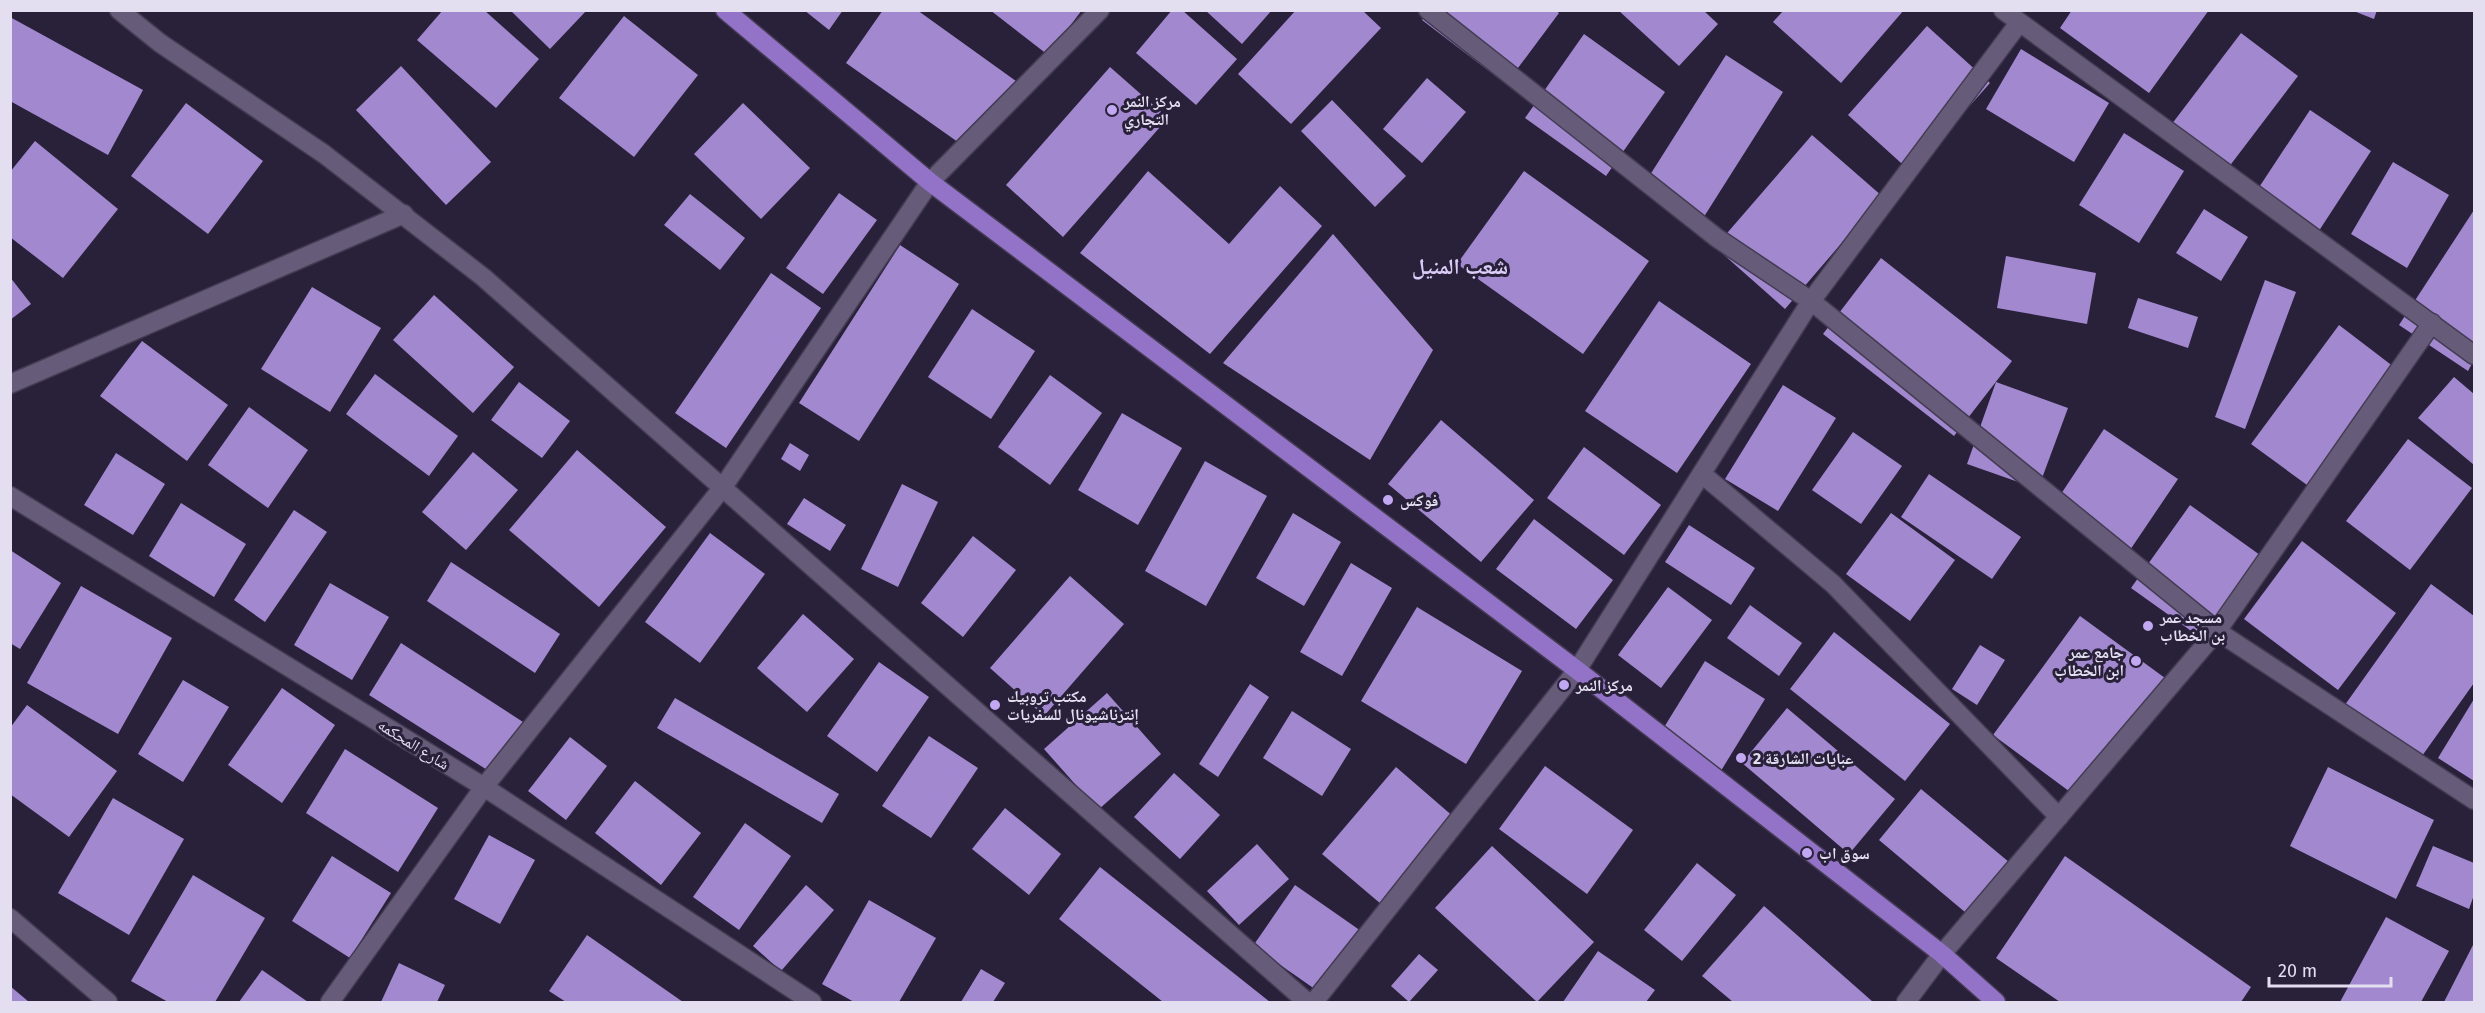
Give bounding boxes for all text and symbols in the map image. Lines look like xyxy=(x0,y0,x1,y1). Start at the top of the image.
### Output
place label: مركز النمر التجاري xyxy=(1123,92,1181,132)
marker: مركز النمر التجاري xyxy=(1105,103,1119,117)
district label: شعب المنيل xyxy=(1412,253,1508,280)
place label: فوكس xyxy=(1400,491,1439,510)
marker: فوكس xyxy=(1381,493,1395,507)
place label: مسجد عمر بن الخطاب xyxy=(2159,608,2225,645)
marker: مسجد عمر بن الخطاب xyxy=(2141,619,2155,633)
place label: جامع عمر ابن الخطاب xyxy=(2054,643,2124,680)
marker: جامع عمر ابن الخطاب xyxy=(2129,654,2143,668)
place label: مركز النمر xyxy=(1575,676,1633,695)
marker: مركز النمر xyxy=(1557,678,1571,692)
place label: مكتب تروبيك إنترناشيونال للسفريات xyxy=(1007,687,1139,725)
marker: مكتب تروبيك إنترناشيونال للسفريات xyxy=(988,698,1002,712)
street label: شارع المحكمه xyxy=(374,715,453,775)
place label: عبايات الشارقة 2 xyxy=(1753,749,1854,768)
marker: عبايات الشارقة 2 xyxy=(1734,751,1748,765)
place label: سوق اب xyxy=(1819,844,1870,863)
marker: سوق اب xyxy=(1800,846,1814,860)
scale bar xyxy=(2269,950,2390,988)
text: 20 m xyxy=(2278,960,2317,982)

